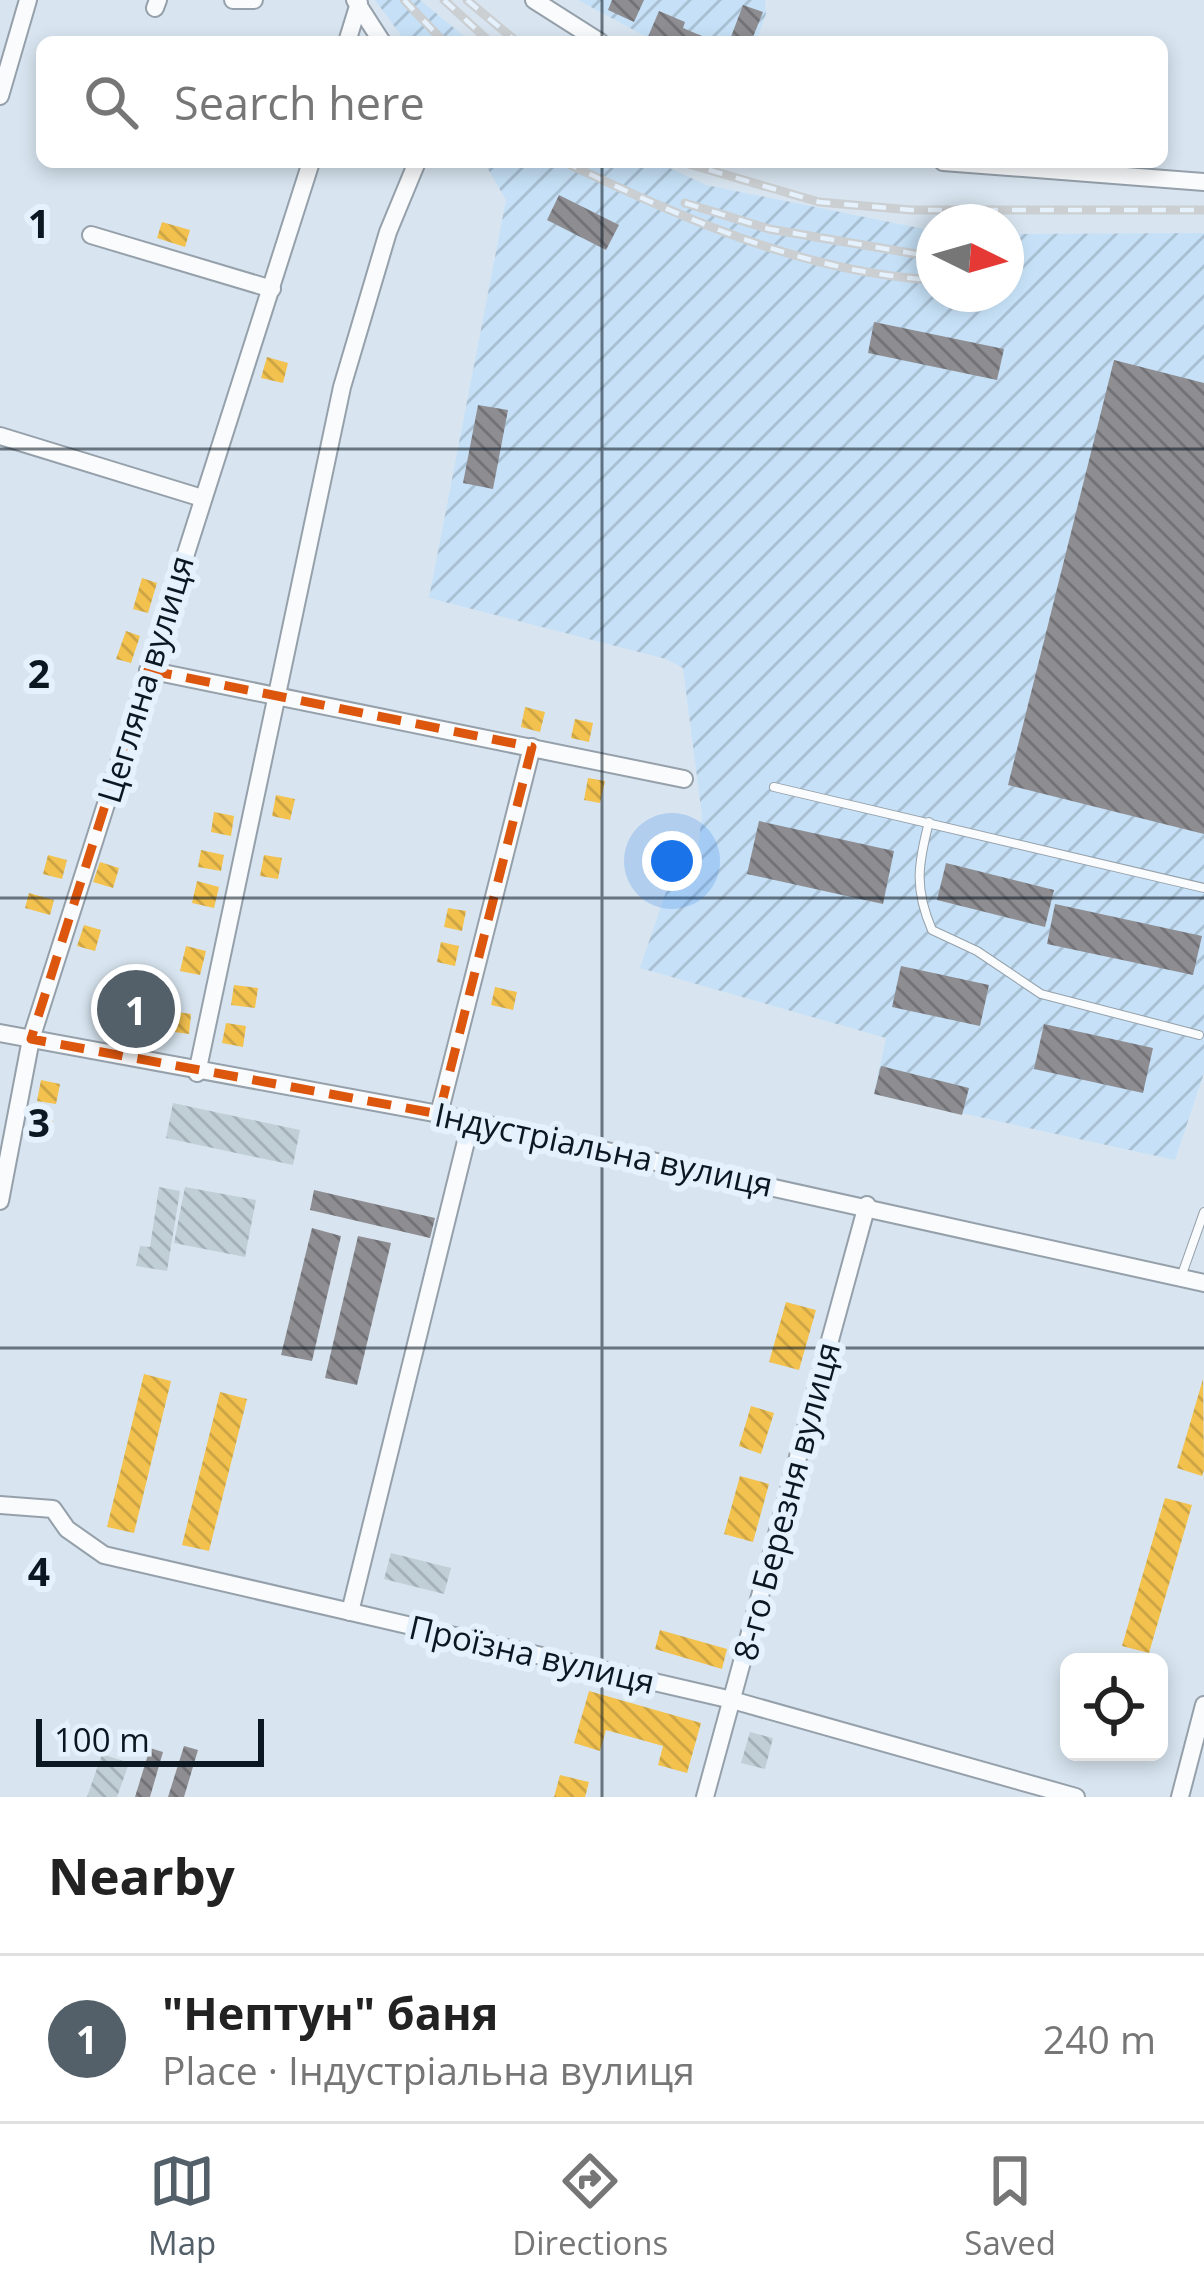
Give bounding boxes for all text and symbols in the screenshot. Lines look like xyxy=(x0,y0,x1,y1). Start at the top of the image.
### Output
search box xyxy=(36,36,1168,168)
icon: search xyxy=(78,69,144,135)
text: Search here xyxy=(174,72,425,133)
text: 1 xyxy=(28,196,50,249)
north arrow xyxy=(916,204,1024,312)
street label: Цегляна вулиця xyxy=(86,550,204,808)
text: 2 xyxy=(28,646,50,699)
your location xyxy=(642,831,702,891)
pin: 1 xyxy=(97,964,175,1054)
street label: Індустріальна вулиця xyxy=(431,1091,777,1207)
text: 3 xyxy=(28,1095,50,1148)
street label: 8-го Березня вулиця xyxy=(722,1337,850,1665)
text: 4 xyxy=(28,1544,50,1597)
street label: Проїзна вулиця xyxy=(405,1604,659,1704)
map controls xyxy=(1060,1653,1168,1761)
button: locate xyxy=(1060,1653,1168,1761)
scale bar xyxy=(36,1713,264,1766)
text: 100 m xyxy=(54,1717,150,1762)
text: Nearby xyxy=(48,1840,235,1910)
text: "Нептун" баня xyxy=(162,1982,498,2043)
text: 1 xyxy=(76,2012,98,2065)
text: 240 m xyxy=(1043,2012,1156,2065)
text: Place · Індустріальна вулиця xyxy=(162,2043,695,2096)
tab: Map xyxy=(148,2148,216,2265)
tab: Directions xyxy=(512,2148,668,2265)
tab: Saved xyxy=(964,2148,1056,2265)

